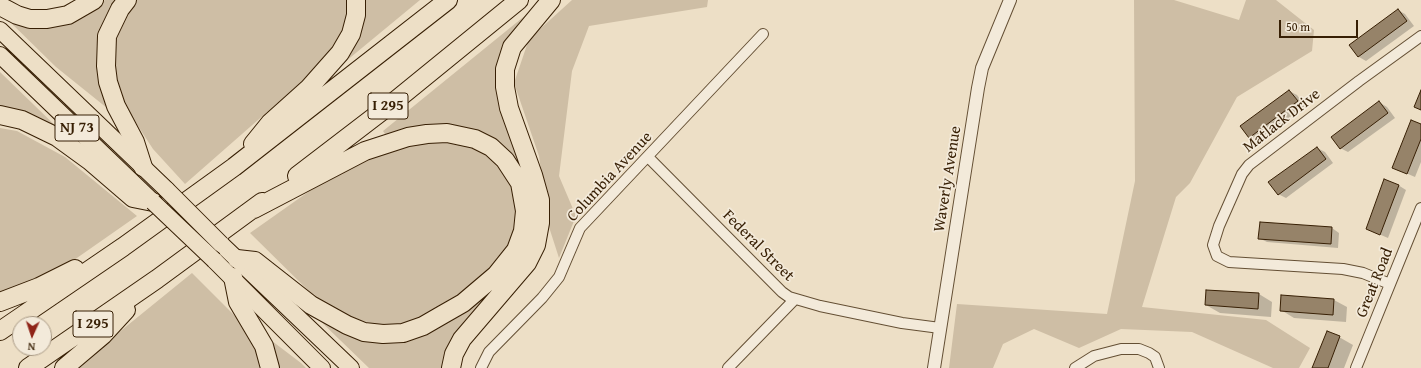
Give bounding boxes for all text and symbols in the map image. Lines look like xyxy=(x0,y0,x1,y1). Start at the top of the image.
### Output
scale bar xyxy=(1281,12,1360,38)
text: 50 m xyxy=(1286,18,1310,35)
street label: Matlack Drive xyxy=(1240,85,1324,157)
road number: I 295 xyxy=(368,93,408,119)
road number: NJ 73 xyxy=(55,115,99,141)
street label: Waverly Avenue xyxy=(930,125,966,233)
street label: Columbia Avenue xyxy=(563,128,657,226)
street label: Federal Street xyxy=(718,206,798,286)
street label: Great Road xyxy=(1352,245,1398,321)
road number: I 295 xyxy=(73,311,113,337)
north arrow xyxy=(12,316,52,356)
text: N xyxy=(27,339,36,355)

